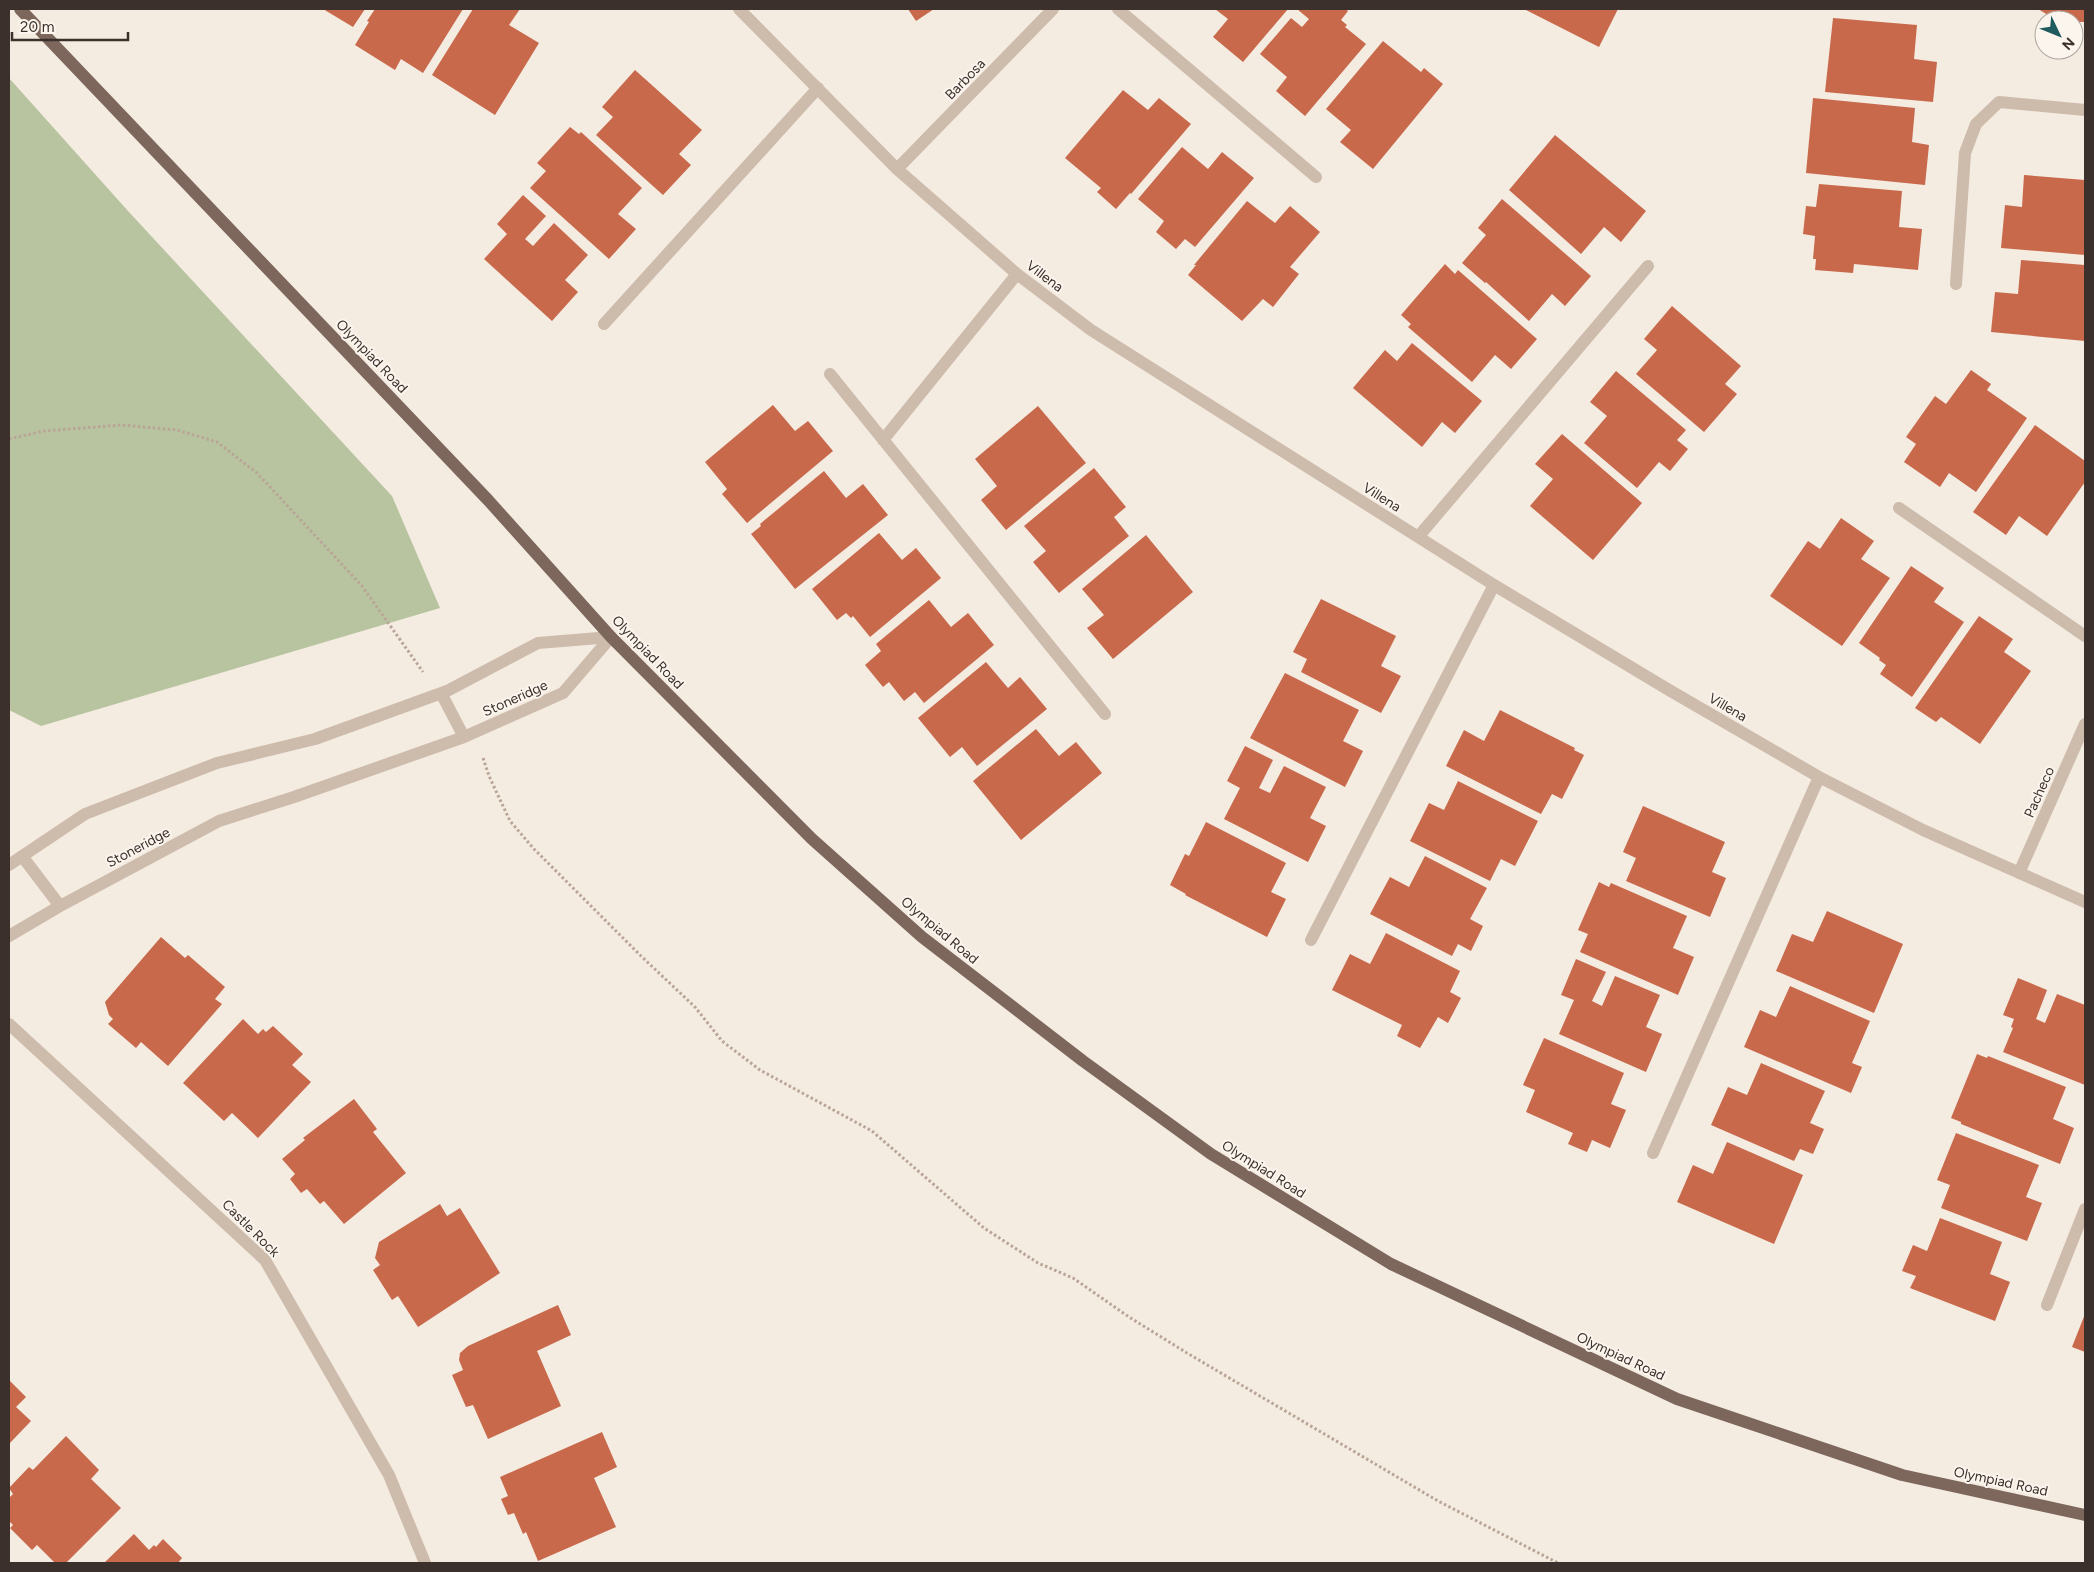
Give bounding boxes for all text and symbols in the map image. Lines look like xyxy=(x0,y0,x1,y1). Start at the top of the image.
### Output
scale bar xyxy=(12,10,129,42)
north arrow xyxy=(2034,10,2084,60)
text: 20 m xyxy=(20,18,54,36)
text: N xyxy=(2058,34,2078,53)
street label: Barbosa xyxy=(942,55,989,103)
street label: Villena xyxy=(1023,257,1066,296)
street label: Olympiad Road xyxy=(332,316,411,397)
street label: Villena xyxy=(1360,479,1404,516)
street label: Olympiad Road xyxy=(608,612,687,693)
street label: Stoneridge xyxy=(480,676,551,720)
street label: Villena xyxy=(1705,690,1750,725)
street label: Pacheco xyxy=(2021,764,2058,820)
street label: Stoneridge xyxy=(104,823,173,871)
street label: Olympiad Road xyxy=(898,893,982,968)
street label: Olympiad Road xyxy=(1219,1137,1309,1202)
street label: Castle Rock xyxy=(218,1196,283,1261)
street label: Olympiad Road xyxy=(1574,1329,1668,1384)
street label: Olympiad Road xyxy=(1952,1463,2050,1500)

